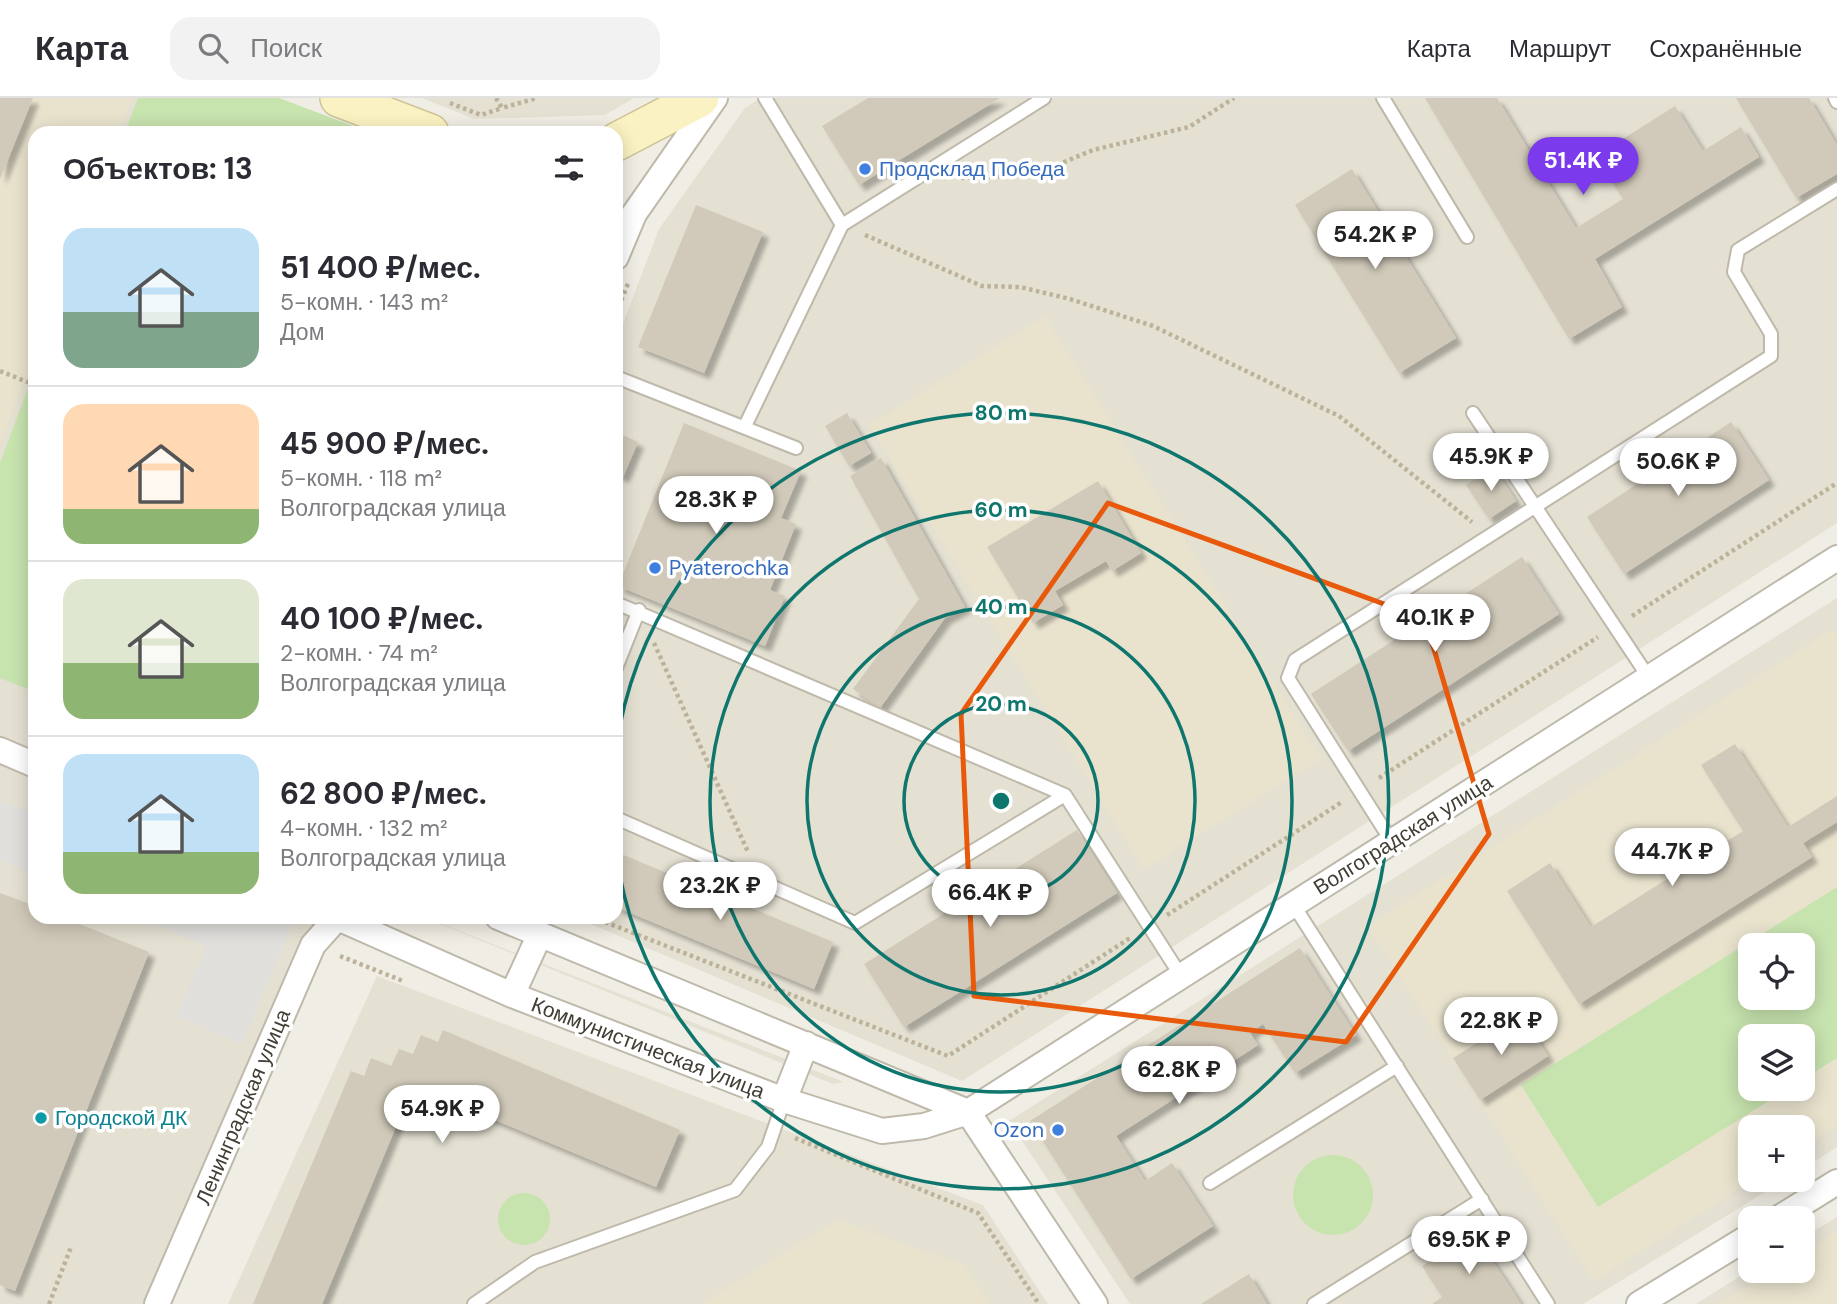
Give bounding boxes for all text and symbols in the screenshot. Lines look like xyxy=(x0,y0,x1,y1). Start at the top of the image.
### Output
search box xyxy=(170,17,660,80)
text: Карта xyxy=(35,27,128,70)
icon: search xyxy=(194,29,232,67)
text: Поиск xyxy=(250,31,322,65)
text: Карта xyxy=(1407,33,1471,64)
text: Маршрут xyxy=(1509,33,1611,64)
text: Сохранённые xyxy=(1649,33,1802,64)
pin: 51.4K ₽ xyxy=(1518,138,1648,197)
text: 51.4K ₽ xyxy=(1544,145,1622,175)
text: Объектов: 13 xyxy=(63,149,253,188)
icon: filters xyxy=(550,149,588,187)
place label: Продсклад Победа xyxy=(879,155,1065,183)
marker: Продсклад Победа xyxy=(857,161,873,177)
pin: 54.2K ₽ xyxy=(1310,212,1440,271)
text: 54.2K ₽ xyxy=(1333,219,1417,249)
text: 51 400 ₽/мес. xyxy=(280,248,481,287)
icon: home xyxy=(119,256,203,340)
text: 5-комн. · 143 m² xyxy=(280,287,448,317)
text: Дом xyxy=(280,317,324,347)
text: 80 m xyxy=(975,399,1027,427)
text: 45 900 ₽/мес. xyxy=(280,424,489,463)
icon: home xyxy=(119,432,203,516)
pin: 45.9K ₽ xyxy=(1426,434,1556,493)
pin: 50.6K ₽ xyxy=(1613,438,1743,498)
text: 45.9K ₽ xyxy=(1449,441,1533,471)
text: 50.6K ₽ xyxy=(1636,446,1720,476)
text: 5-комн. · 118 m² xyxy=(280,463,442,493)
pin: 28.3K ₽ xyxy=(651,476,781,536)
text: 28.3K ₽ xyxy=(675,484,757,514)
text: Волгоградская улица xyxy=(280,493,506,523)
text: 60 m xyxy=(975,496,1027,524)
place label: Pyaterochka xyxy=(669,554,789,582)
marker: Pyaterochka xyxy=(647,560,663,576)
text: 40 m xyxy=(974,593,1028,621)
pin: 40.1K ₽ xyxy=(1370,594,1500,654)
text: 40 100 ₽/мес. xyxy=(280,599,483,638)
text: 40.1K ₽ xyxy=(1395,602,1475,632)
icon: home xyxy=(119,607,203,691)
text: 2-комн. · 74 m² xyxy=(280,638,438,668)
text: Волгоградская улица xyxy=(280,668,506,698)
text: 20 m xyxy=(975,690,1027,718)
street label: Волгоградская улица xyxy=(1308,768,1498,901)
text: 62 800 ₽/мес. xyxy=(280,774,487,813)
icon: home xyxy=(119,782,203,866)
centre of rings xyxy=(989,789,1013,813)
text: 4-комн. · 132 m² xyxy=(280,813,448,843)
pin: 44.7K ₽ xyxy=(1607,828,1737,888)
text: 44.7K ₽ xyxy=(1631,836,1713,866)
text: Волгоградская улица xyxy=(280,843,506,873)
pin: 23.2K ₽ xyxy=(655,862,785,922)
text: 23.2K ₽ xyxy=(679,870,761,900)
pin: 66.4K ₽ xyxy=(925,870,1055,929)
text: 66.4K ₽ xyxy=(948,877,1032,907)
map controls xyxy=(1738,933,1815,1283)
button: locate xyxy=(1738,933,1815,1010)
street label: Коммунистическая улица xyxy=(527,991,769,1106)
pin: 22.8K ₽ xyxy=(1436,998,1566,1057)
street label: Ленинградская улица xyxy=(189,1005,297,1209)
text: 22.8K ₽ xyxy=(1460,1005,1542,1035)
button: layers xyxy=(1738,1024,1815,1101)
pin: 62.8K ₽ xyxy=(1114,1046,1244,1106)
text: 62.8K ₽ xyxy=(1137,1054,1221,1084)
pin: 54.9K ₽ xyxy=(377,1086,507,1145)
text: 54.9K ₽ xyxy=(400,1093,484,1123)
place label: Городской ДК xyxy=(55,1104,188,1132)
marker: Городской ДК xyxy=(33,1110,49,1126)
button: + xyxy=(1738,1115,1815,1192)
place label: Ozon xyxy=(994,1116,1044,1144)
marker: Ozon xyxy=(1050,1122,1066,1138)
button: − xyxy=(1738,1206,1815,1283)
pin: 69.5K ₽ xyxy=(1404,1216,1534,1276)
text: 69.5K ₽ xyxy=(1427,1224,1511,1254)

